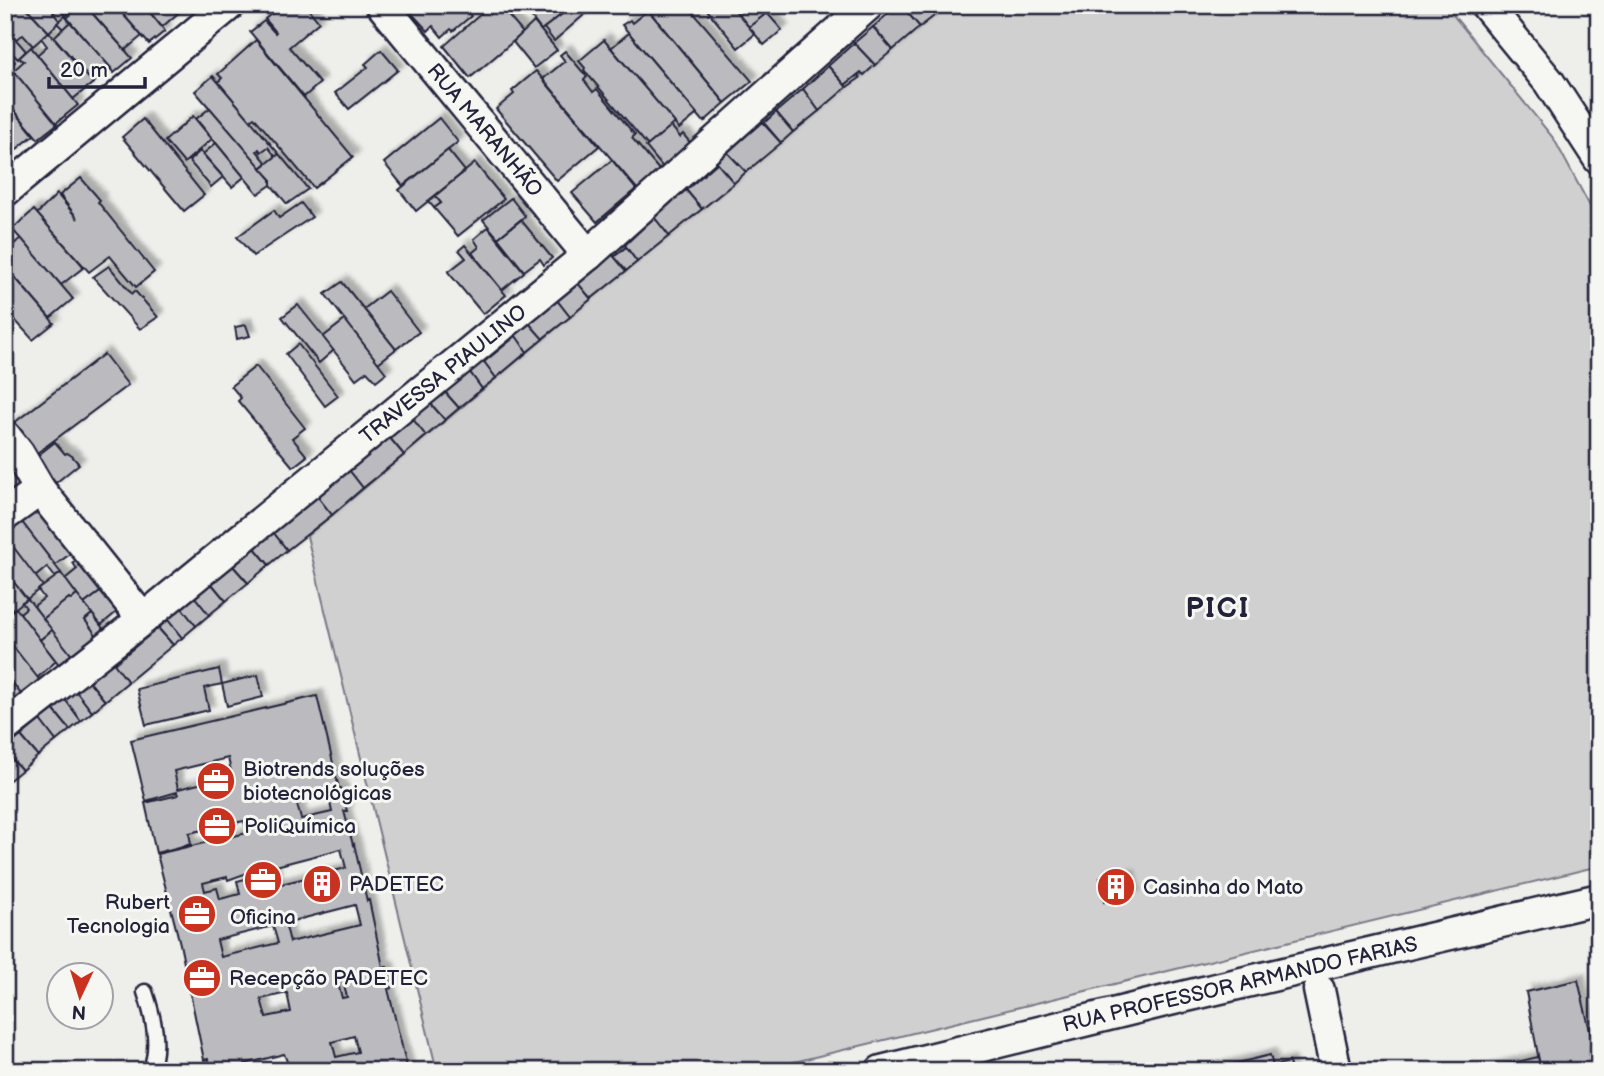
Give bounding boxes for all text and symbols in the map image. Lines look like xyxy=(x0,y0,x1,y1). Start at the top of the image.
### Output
scale bar xyxy=(49,46,145,90)
text: 20 m xyxy=(60,58,108,83)
street label: RUA MARANHÃO xyxy=(422,59,548,202)
street label: TRAVESSA PIAULINO xyxy=(355,300,532,449)
district label: PICI xyxy=(1186,592,1250,625)
place label: Biotrends soluções biotecnológicas xyxy=(243,757,425,806)
office icon: Biotrends soluções biotecnológicas xyxy=(195,760,237,802)
office icon: PoliQuímica xyxy=(196,805,238,847)
place label: PoliQuímica xyxy=(244,814,356,839)
office icon: Oficina xyxy=(242,859,284,901)
building icon: PADETEC xyxy=(301,863,343,905)
building icon: Casinha do Mato xyxy=(1095,866,1137,908)
place label: PADETEC xyxy=(349,872,444,897)
place label: Casinha do Mato xyxy=(1143,875,1304,900)
place label: Rubert Tecnologia xyxy=(67,890,171,939)
office icon: Rubert Tecnologia xyxy=(176,893,218,935)
place label: Oficina xyxy=(230,905,296,930)
street label: RUA PROFESSOR ARMANDO FARIAS xyxy=(1060,931,1420,1038)
office icon: Recepção PADETEC xyxy=(181,957,223,999)
north arrow xyxy=(46,960,116,1030)
place label: Recepção PADETEC xyxy=(229,966,428,991)
text: N xyxy=(71,999,87,1023)

